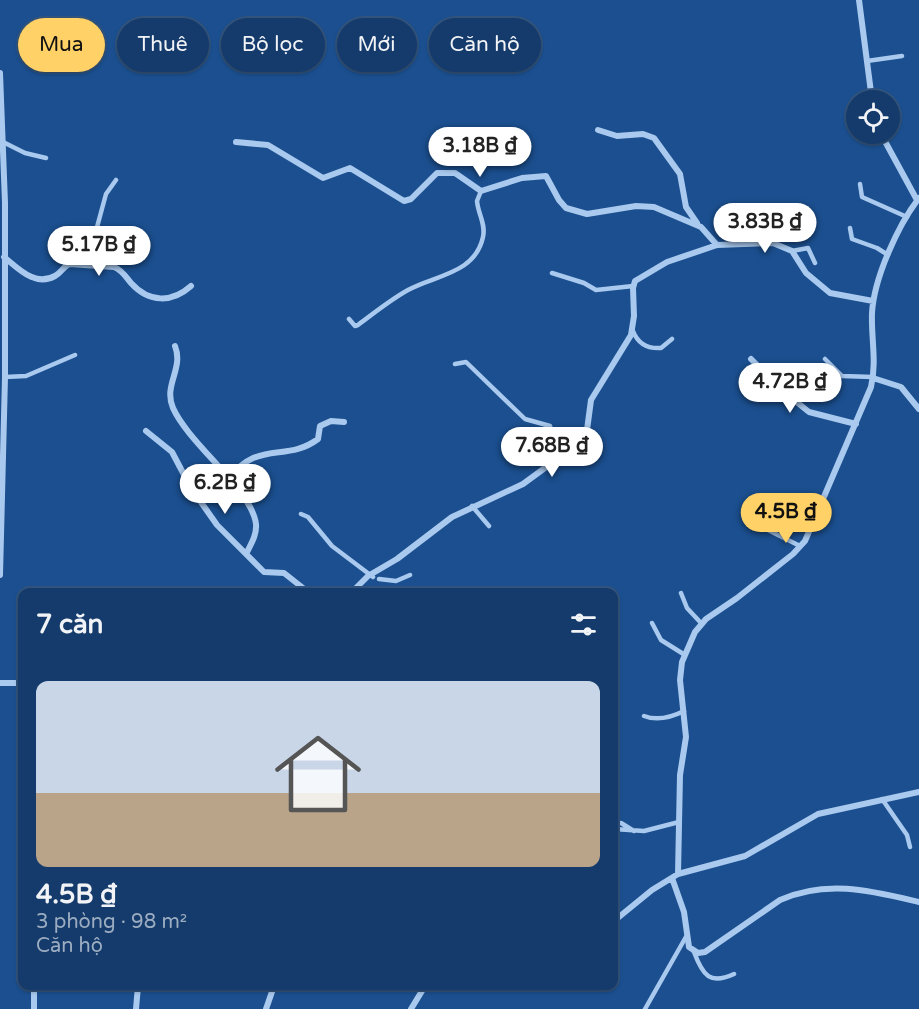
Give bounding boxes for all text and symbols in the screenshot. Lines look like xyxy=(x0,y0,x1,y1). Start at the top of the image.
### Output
chip: Mua xyxy=(18,18,105,72)
chip: Thuê xyxy=(117,18,209,72)
chip: Bộ lọc xyxy=(221,18,325,72)
chip: Mới xyxy=(337,18,417,72)
chip: Căn hộ xyxy=(429,18,541,72)
map controls xyxy=(846,90,900,144)
button: locate xyxy=(846,90,900,144)
pin: 3.18B ₫ xyxy=(425,127,535,178)
text: 3.18B ₫ xyxy=(442,134,518,158)
pin: 3.83B ₫ xyxy=(710,203,820,254)
text: 3.83B ₫ xyxy=(728,210,802,234)
pin: 5.17B ₫ xyxy=(44,226,154,277)
text: 5.17B ₫ xyxy=(62,233,136,257)
pin: 4.72B ₫ xyxy=(735,363,845,414)
text: 4.72B ₫ xyxy=(753,370,827,394)
pin: 7.68B ₫ xyxy=(497,427,607,478)
text: 7.68B ₫ xyxy=(515,434,589,458)
pin: 6.2B ₫ xyxy=(176,464,274,515)
text: 6.2B ₫ xyxy=(194,471,256,495)
pin: 4.5B ₫ xyxy=(737,493,835,544)
text: 4.5B ₫ xyxy=(755,500,817,524)
icon: filters xyxy=(567,608,600,641)
text: 7 căn xyxy=(36,609,103,640)
icon: home xyxy=(264,720,372,828)
text: 4.5B ₫ xyxy=(36,879,117,910)
text: 3 phòng · 98 m² xyxy=(36,910,187,934)
text: Căn hộ xyxy=(36,934,103,958)

